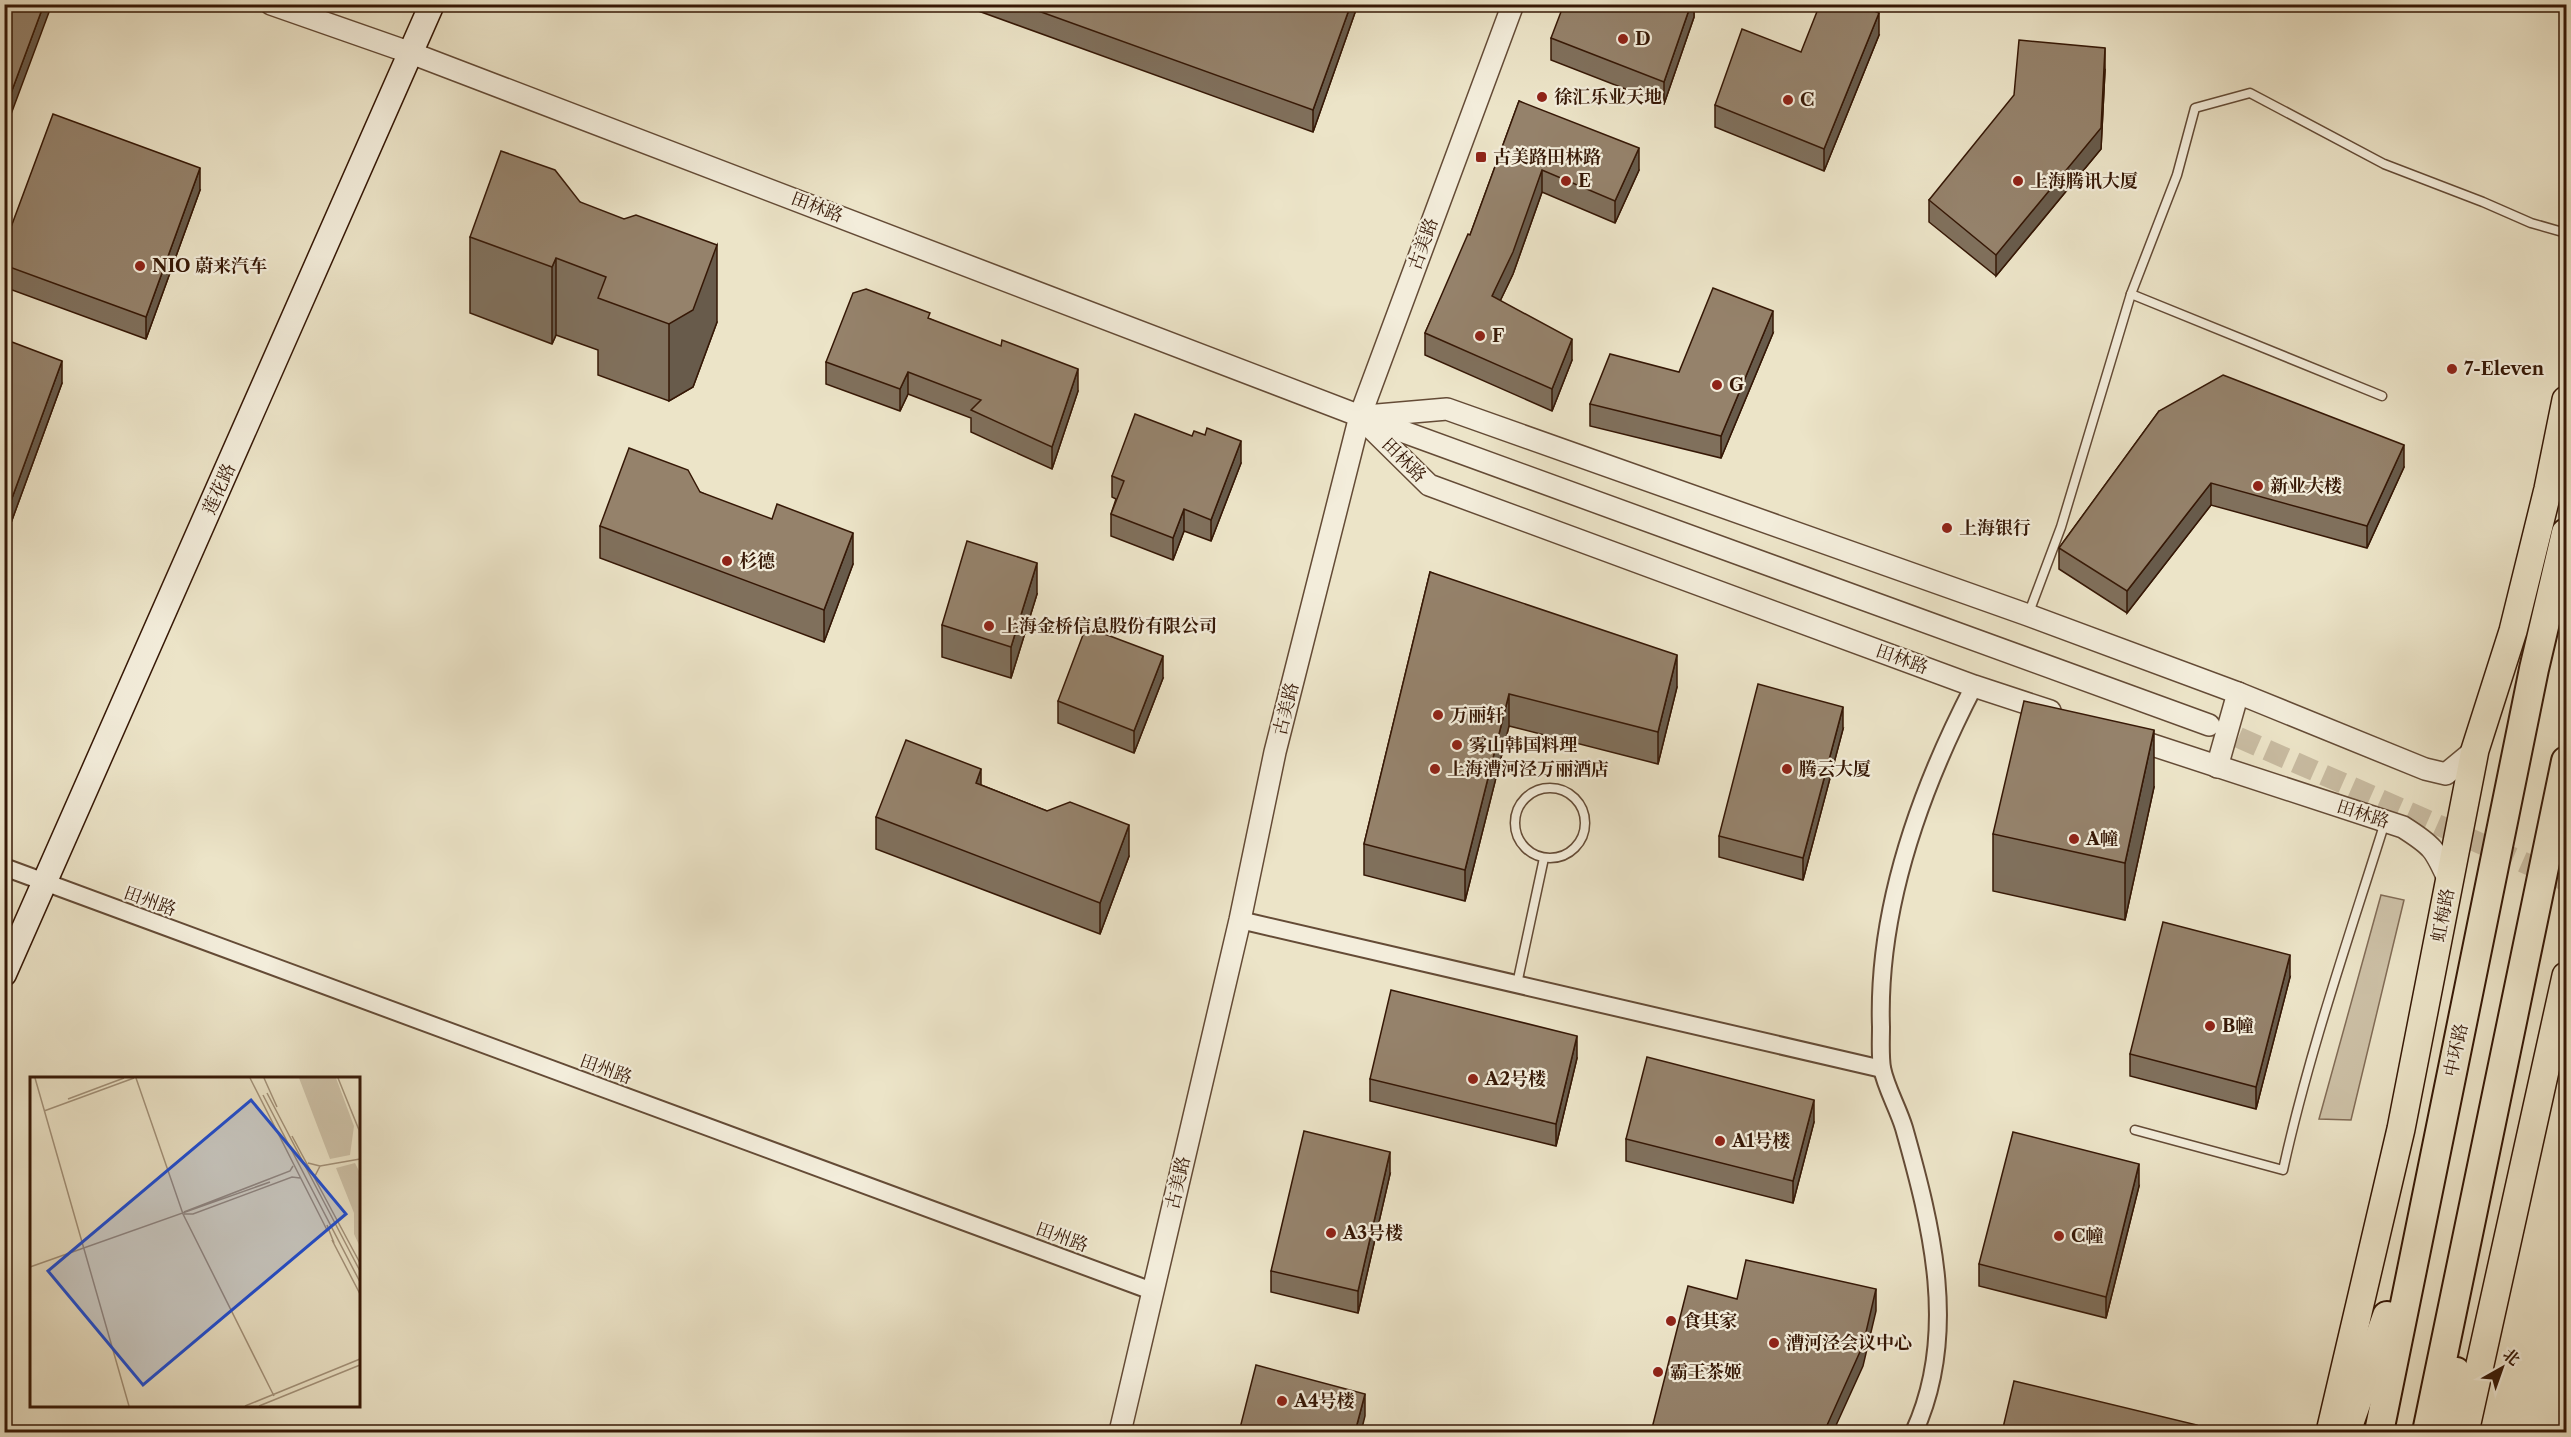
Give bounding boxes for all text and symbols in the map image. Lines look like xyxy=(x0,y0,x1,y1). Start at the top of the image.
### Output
place label: D xyxy=(1635,28,1651,50)
marker: D xyxy=(1616,32,1630,46)
place label: 徐汇乐业天地 xyxy=(1554,86,1662,108)
place label: C xyxy=(1800,89,1814,111)
marker: 徐汇乐业天地 xyxy=(1535,90,1549,104)
marker: C xyxy=(1781,93,1795,107)
place label: 古美路田林路 xyxy=(1493,146,1601,168)
marker: 古美路田林路 xyxy=(1474,150,1488,164)
place label: E xyxy=(1578,170,1591,192)
place label: 上海腾讯大厦 xyxy=(2030,170,2138,192)
marker: E xyxy=(1559,174,1573,188)
marker: 上海腾讯大厦 xyxy=(2011,174,2025,188)
street label: 田林路 xyxy=(788,187,846,227)
street label: 古美路 xyxy=(1403,215,1443,273)
place label: NIO 蔚来汽车 xyxy=(152,255,267,277)
marker: NIO 蔚来汽车 xyxy=(133,259,147,273)
place label: F xyxy=(1492,325,1504,347)
marker: F xyxy=(1473,329,1487,343)
place label: 7-Eleven xyxy=(2464,358,2545,380)
marker: 7-Eleven xyxy=(2445,362,2459,376)
place label: G xyxy=(1729,374,1744,396)
marker: G xyxy=(1710,378,1724,392)
street label: 田林路 xyxy=(1377,433,1431,487)
street label: 莲花路 xyxy=(198,460,240,518)
place label: 新业大楼 xyxy=(2270,475,2342,497)
marker: 新业大楼 xyxy=(2251,479,2265,493)
place label: 上海银行 xyxy=(1959,517,2031,539)
marker: 上海银行 xyxy=(1940,521,1954,535)
place label: 杉德 xyxy=(739,550,775,572)
marker: 杉德 xyxy=(720,554,734,568)
place label: 上海金桥信息股份有限公司 xyxy=(1001,615,1217,637)
marker: 上海金桥信息股份有限公司 xyxy=(982,619,996,633)
street label: 田林路 xyxy=(1873,639,1931,679)
street label: 古美路 xyxy=(1269,680,1303,738)
place label: 万丽轩 xyxy=(1450,704,1505,726)
marker: 万丽轩 xyxy=(1431,708,1445,722)
place label: 雾山韩国料理 xyxy=(1469,734,1578,756)
marker: 雾山韩国料理 xyxy=(1450,738,1464,752)
place label: 上海漕河泾万丽酒店 xyxy=(1447,758,1609,780)
place label: 腾云大厦 xyxy=(1799,758,1871,780)
marker: 上海漕河泾万丽酒店 xyxy=(1428,762,1442,776)
marker: 腾云大厦 xyxy=(1780,762,1794,776)
street label: 田林路 xyxy=(2334,795,2392,833)
place label: A幢 xyxy=(2085,828,2118,850)
marker: A幢 xyxy=(2067,832,2081,846)
street label: 田州路 xyxy=(121,881,179,921)
street label: 虹梅路 xyxy=(2427,886,2459,944)
place label: B幢 xyxy=(2222,1015,2253,1037)
marker: B幢 xyxy=(2203,1019,2217,1033)
street label: 中环路 xyxy=(2440,1021,2472,1079)
street label: 田州路 xyxy=(577,1049,635,1089)
place label: A2号楼 xyxy=(1484,1068,1546,1090)
marker: A2号楼 xyxy=(1466,1072,1480,1086)
inset map xyxy=(30,1077,360,1407)
place label: A1号楼 xyxy=(1731,1130,1790,1152)
marker: A1号楼 xyxy=(1713,1134,1727,1148)
street label: 古美路 xyxy=(1161,1154,1195,1212)
street label: 田州路 xyxy=(1033,1217,1091,1257)
place label: A3号楼 xyxy=(1342,1222,1403,1244)
place label: C幢 xyxy=(2071,1225,2103,1247)
marker: A3号楼 xyxy=(1324,1226,1338,1240)
marker: C幢 xyxy=(2052,1229,2066,1243)
place label: 食其家 xyxy=(1683,1310,1737,1332)
marker: 食其家 xyxy=(1664,1314,1678,1328)
place label: 漕河泾会议中心 xyxy=(1786,1332,1912,1354)
marker: 漕河泾会议中心 xyxy=(1767,1336,1781,1350)
north arrow xyxy=(2472,1338,2532,1398)
text: 北 xyxy=(2499,1344,2524,1369)
place label: 霸王茶姬 xyxy=(1670,1361,1742,1383)
marker: 霸王茶姬 xyxy=(1651,1365,1665,1379)
place label: A4号楼 xyxy=(1293,1390,1355,1412)
marker: A4号楼 xyxy=(1275,1394,1289,1408)

